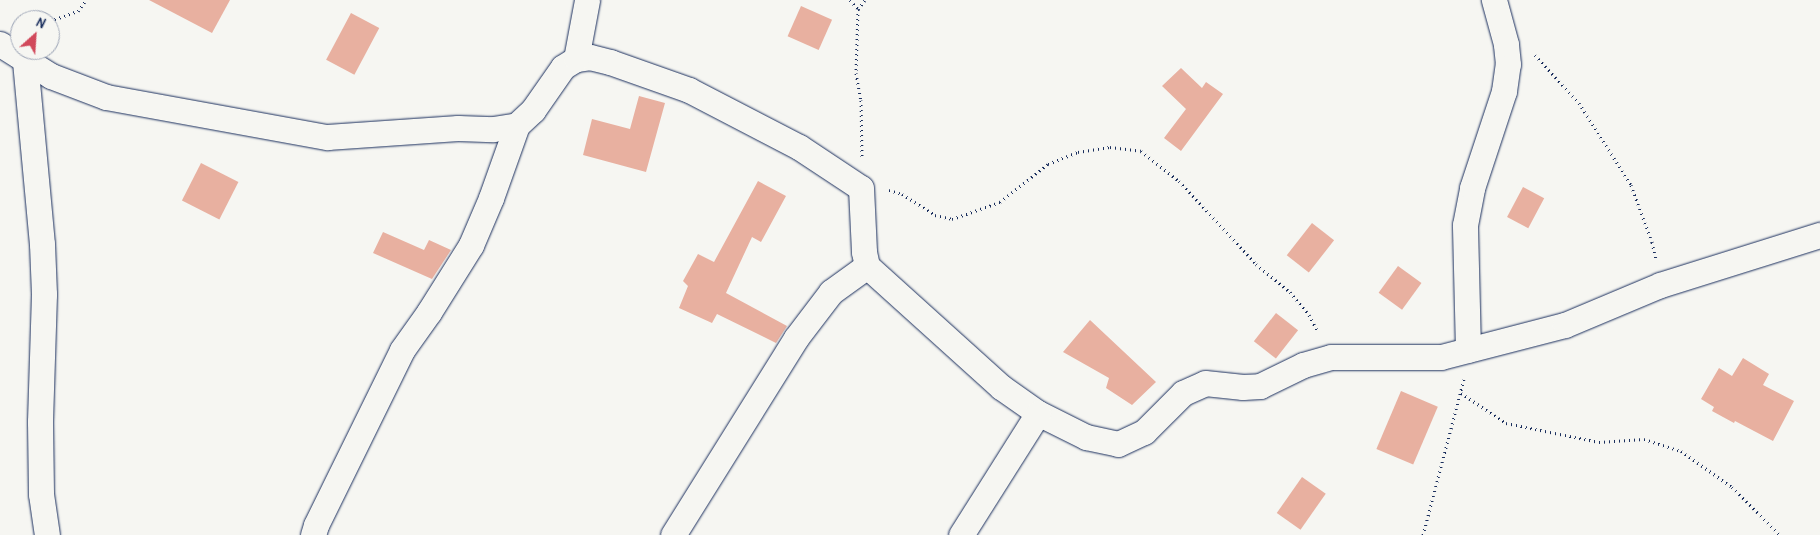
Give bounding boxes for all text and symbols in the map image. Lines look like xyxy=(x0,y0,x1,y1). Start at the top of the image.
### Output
north arrow xyxy=(10,10,60,60)
text: N xyxy=(34,12,49,32)

